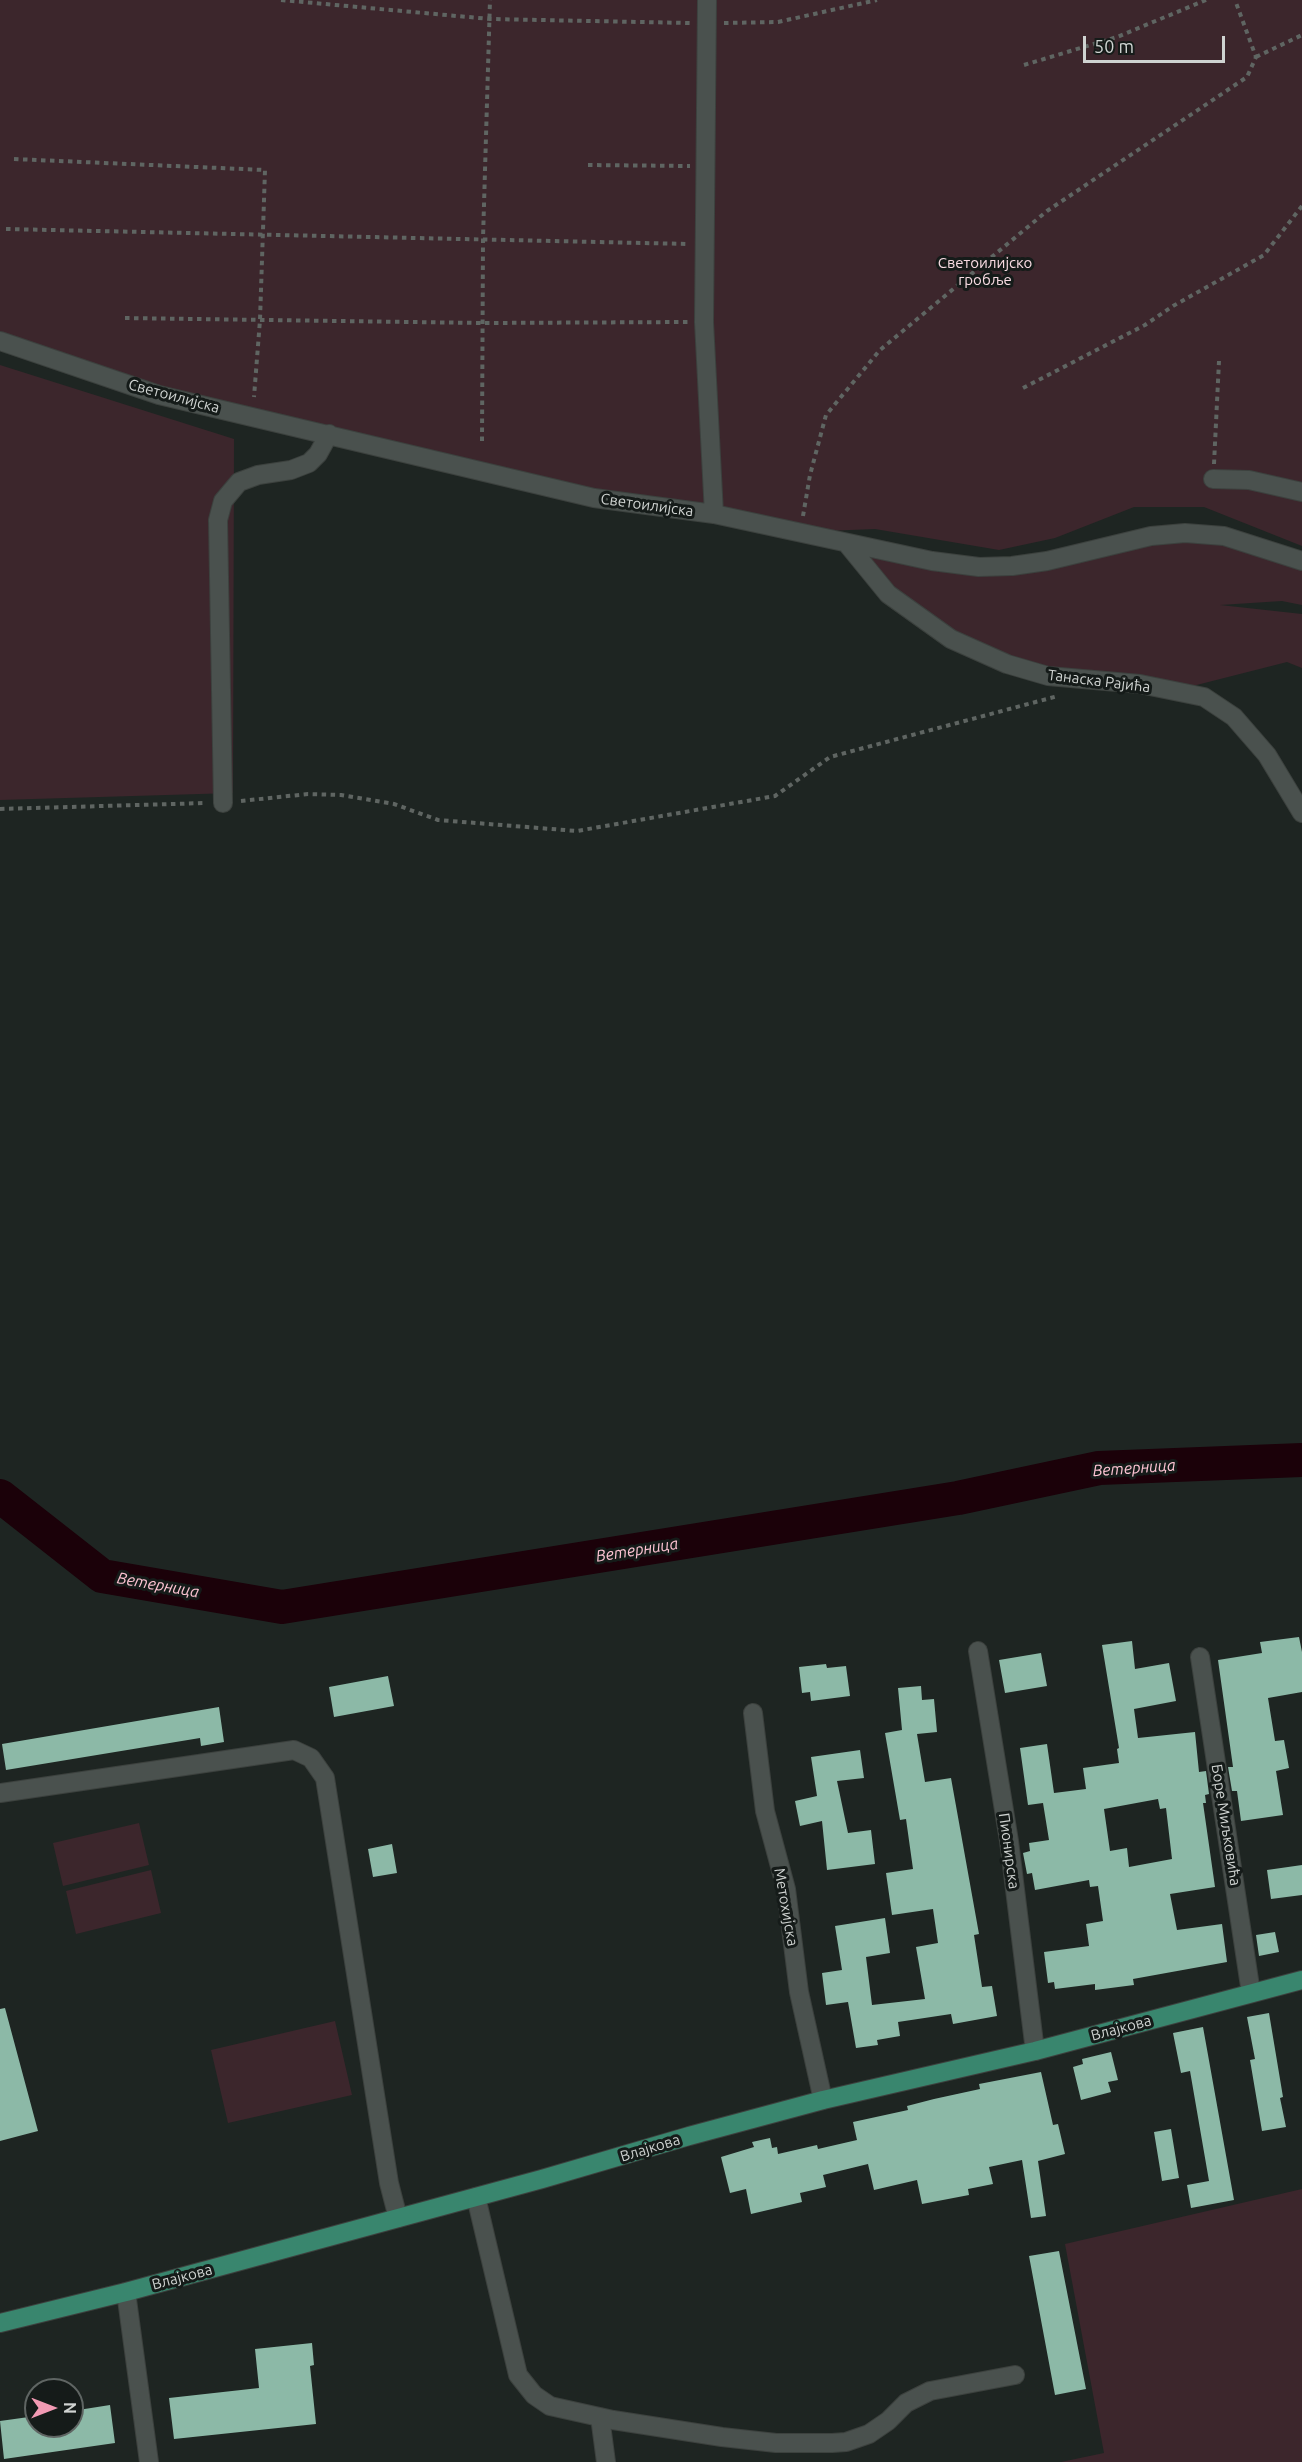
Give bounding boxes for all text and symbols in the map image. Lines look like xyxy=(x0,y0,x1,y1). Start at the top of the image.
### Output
scale bar xyxy=(1086,24,1228,62)
text: 50 m xyxy=(1094,36,1134,56)
park label: Светоилијско гробље xyxy=(938,254,1032,289)
street label: Светоилијска xyxy=(126,375,222,417)
street label: Светоилијска xyxy=(599,490,695,520)
street label: Танаска Рајића xyxy=(1047,666,1151,696)
water label: Ветерница xyxy=(1092,1456,1176,1480)
water label: Ветерница xyxy=(594,1534,680,1566)
water label: Ветерница xyxy=(115,1568,201,1602)
street label: Боре Миљковића xyxy=(1208,1763,1244,1887)
street label: Пионирска xyxy=(995,1812,1023,1890)
street label: Метохијска xyxy=(770,1866,802,1948)
street label: Влајкова xyxy=(1089,2011,1153,2045)
street label: Влајкова xyxy=(618,2130,682,2166)
street label: Влајкова xyxy=(150,2260,214,2294)
north arrow xyxy=(24,2378,84,2438)
text: N xyxy=(61,2402,79,2414)

